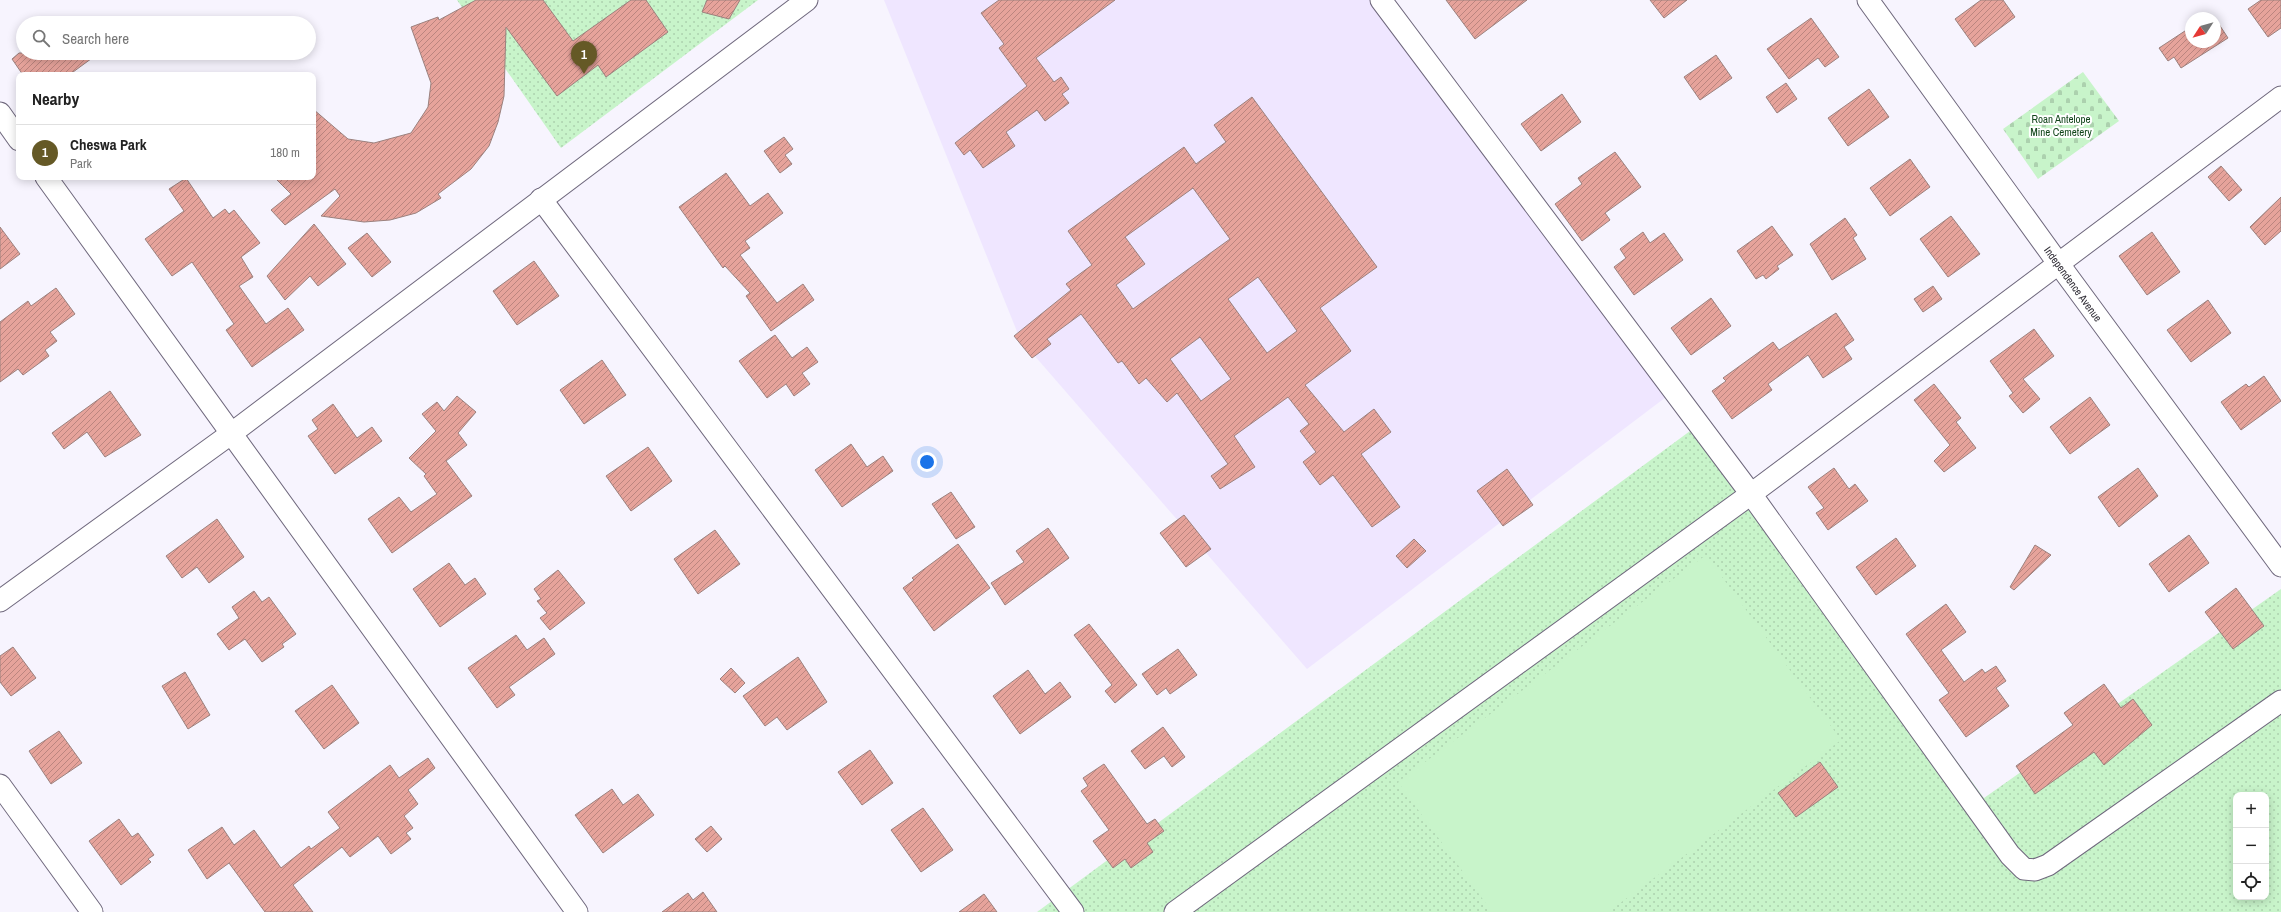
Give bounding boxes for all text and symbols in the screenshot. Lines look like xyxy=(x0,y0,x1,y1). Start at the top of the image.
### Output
north arrow xyxy=(2185,12,2221,48)
search box xyxy=(16,16,316,60)
icon: search xyxy=(30,27,52,49)
text: Search here xyxy=(62,28,129,49)
pin: 1 xyxy=(571,41,597,74)
text: Nearby xyxy=(32,87,79,110)
park label: Roan Antelope Mine Cemetery xyxy=(2030,112,2092,139)
text: Cheswa Park xyxy=(70,134,147,155)
text: 1 xyxy=(42,144,48,161)
text: 180 m xyxy=(270,144,300,161)
text: Park xyxy=(70,155,92,172)
street label: Independence Avenue xyxy=(2041,244,2105,324)
your location xyxy=(917,452,937,472)
map controls xyxy=(2233,792,2269,900)
button: + xyxy=(2233,792,2269,828)
button: − xyxy=(2233,828,2269,864)
button: locate xyxy=(2233,864,2269,900)

